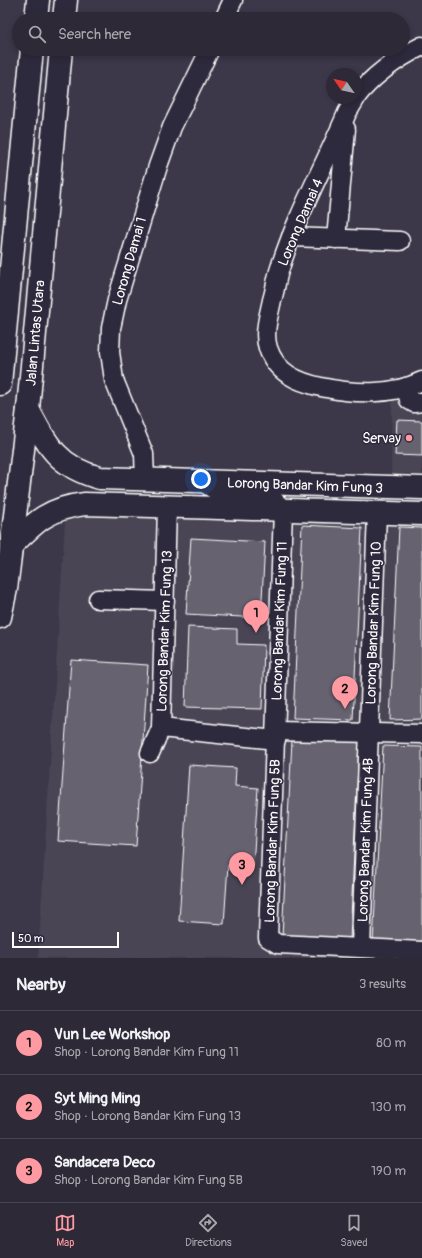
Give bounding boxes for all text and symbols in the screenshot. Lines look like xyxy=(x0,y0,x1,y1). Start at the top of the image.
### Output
search box xyxy=(12,12,410,56)
icon: search xyxy=(26,23,48,45)
text: Search here xyxy=(58,25,131,44)
north arrow xyxy=(326,68,362,104)
street label: Lorong Damai 4 xyxy=(274,176,327,269)
street label: Lorong Damai 1 xyxy=(109,215,150,307)
street label: Jalan Lintas Utara xyxy=(22,279,49,387)
place label: Servay xyxy=(362,430,401,447)
marker: Servay xyxy=(404,433,414,443)
your location xyxy=(191,469,211,489)
street label: Lorong Bandar Kim Fung 3 xyxy=(227,474,384,497)
street label: Lorong Bandar Kim Fung 11 xyxy=(268,541,291,701)
street label: Lorong Bandar Kim Fung 10 xyxy=(362,541,385,705)
street label: Lorong Bandar Kim Fung 13 xyxy=(153,550,176,712)
pin: 1 xyxy=(243,600,269,633)
pin: 2 xyxy=(332,676,358,709)
street label: Lorong Bandar Kim Fung 4B xyxy=(354,757,377,922)
street label: Lorong Bandar Kim Fung 5B xyxy=(261,759,284,923)
pin: 3 xyxy=(229,852,255,885)
scale bar xyxy=(12,930,119,949)
text: 50 m xyxy=(18,932,44,945)
text: Nearby xyxy=(16,974,65,995)
text: 3 results xyxy=(359,976,406,992)
text: Vun Lee Workshop xyxy=(54,1025,170,1044)
text: 1 xyxy=(26,1035,32,1051)
text: 80 m xyxy=(376,1035,406,1051)
text: Shop · Lorong Bandar Kim Fung 11 xyxy=(54,1044,239,1060)
text: Syt Ming Ming xyxy=(54,1089,140,1108)
text: 2 xyxy=(25,1099,33,1115)
text: 130 m xyxy=(370,1099,406,1115)
text: Shop · Lorong Bandar Kim Fung 13 xyxy=(54,1108,241,1124)
text: Sandacera Deco xyxy=(54,1153,155,1172)
text: 3 xyxy=(25,1163,33,1179)
text: 190 m xyxy=(371,1163,406,1179)
text: Shop · Lorong Bandar Kim Fung 5B xyxy=(54,1172,243,1188)
tab: Map xyxy=(54,1212,76,1249)
tab: Directions xyxy=(185,1212,232,1249)
tab: Saved xyxy=(340,1212,368,1249)

